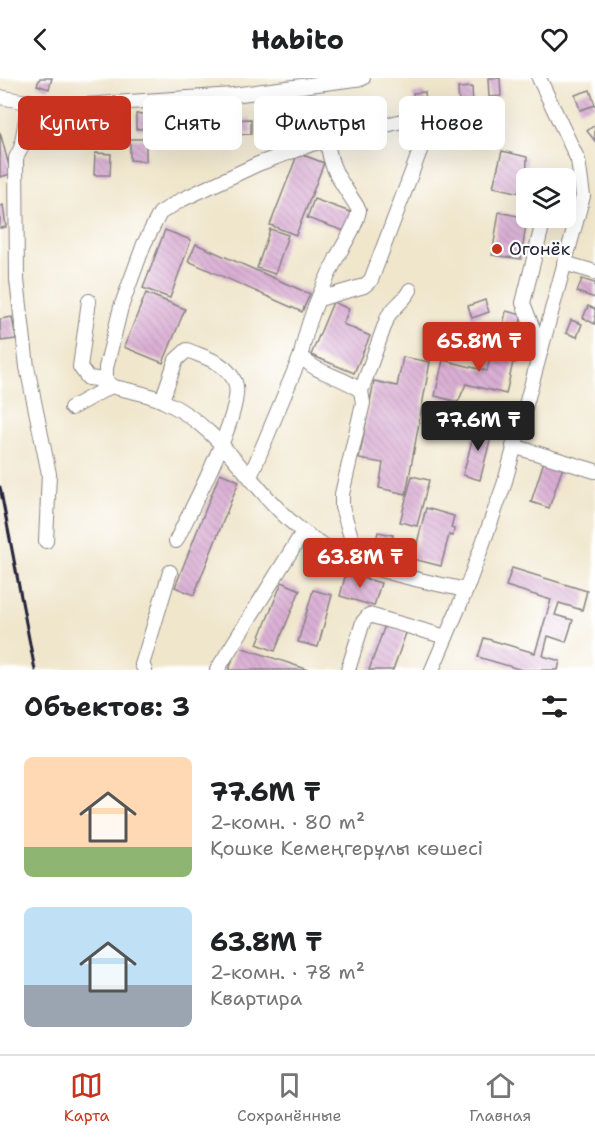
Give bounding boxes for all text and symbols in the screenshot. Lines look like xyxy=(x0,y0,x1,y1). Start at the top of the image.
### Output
text: Habito xyxy=(251,21,344,58)
icon: back xyxy=(24,23,57,56)
icon: heart xyxy=(538,23,571,56)
chip: Купить xyxy=(18,96,131,150)
chip: Снять xyxy=(143,96,242,150)
chip: Фильтры xyxy=(254,96,387,150)
chip: Новое xyxy=(399,96,505,150)
map controls xyxy=(516,168,576,228)
button: layers xyxy=(516,168,576,228)
place label: Огонёк xyxy=(509,237,571,261)
marker: Огонёк xyxy=(490,242,504,256)
pin: 65.8M ₸ xyxy=(424,322,534,373)
text: 65.8M ₸ xyxy=(437,328,521,354)
pin: 77.6M ₸ xyxy=(423,401,533,452)
text: 77.6M ₸ xyxy=(436,407,520,433)
pin: 63.8M ₸ xyxy=(305,538,415,589)
text: 63.8M ₸ xyxy=(317,544,403,570)
text: Объектов: 3 xyxy=(24,689,190,724)
icon: filters xyxy=(538,690,571,723)
text: 77.6M ₸ xyxy=(210,774,320,809)
icon: home xyxy=(72,781,144,853)
text: 2-комн. · 80 m² xyxy=(210,809,365,835)
text: Қошке Кемеңгерұлы көшесі xyxy=(210,835,483,861)
text: 63.8M ₸ xyxy=(210,924,322,959)
icon: home xyxy=(72,931,144,1003)
text: 2-комн. · 78 m² xyxy=(210,959,365,985)
text: Квартира xyxy=(210,985,302,1011)
tab: Карта xyxy=(64,1069,110,1126)
tab: Сохранённые xyxy=(237,1069,342,1126)
tab: Главная xyxy=(469,1069,531,1126)

